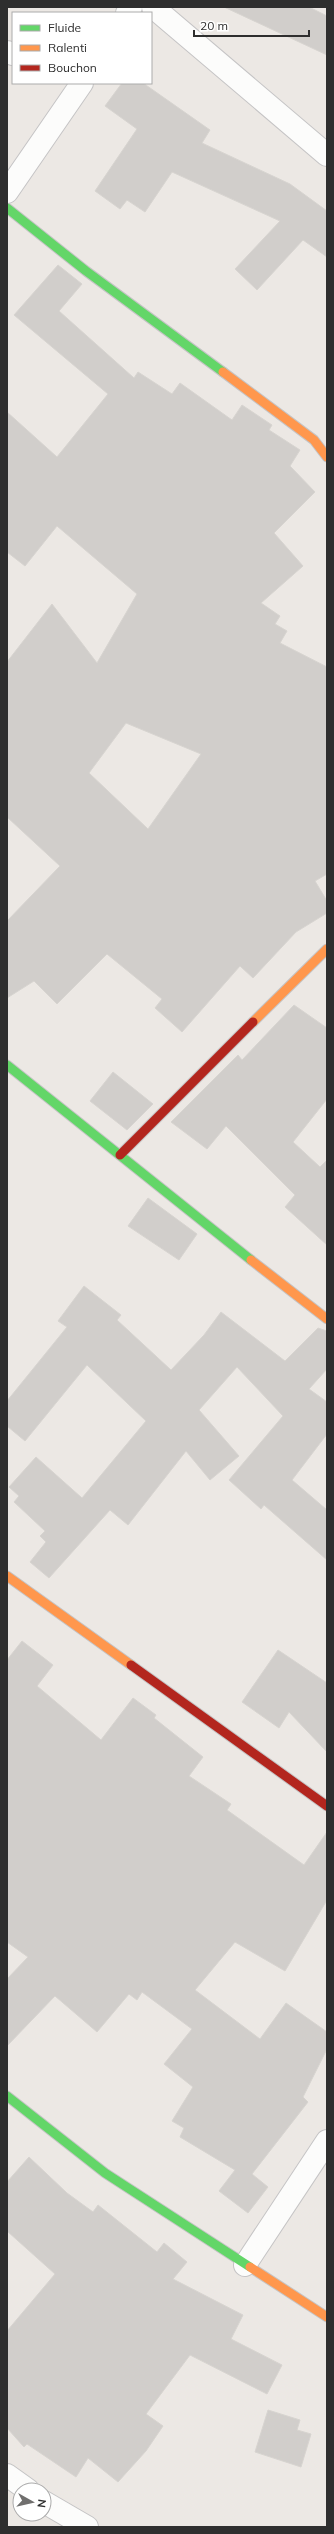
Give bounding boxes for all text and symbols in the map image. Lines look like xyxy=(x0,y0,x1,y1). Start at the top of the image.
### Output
legend xyxy=(12,12,152,84)
scale bar xyxy=(194,12,309,38)
text: 20 m xyxy=(200,18,228,33)
text: Fluide xyxy=(48,20,81,35)
text: Ralenti xyxy=(48,40,87,55)
text: Bouchon xyxy=(48,60,97,75)
north arrow xyxy=(12,2482,52,2522)
text: N xyxy=(34,2498,49,2508)

